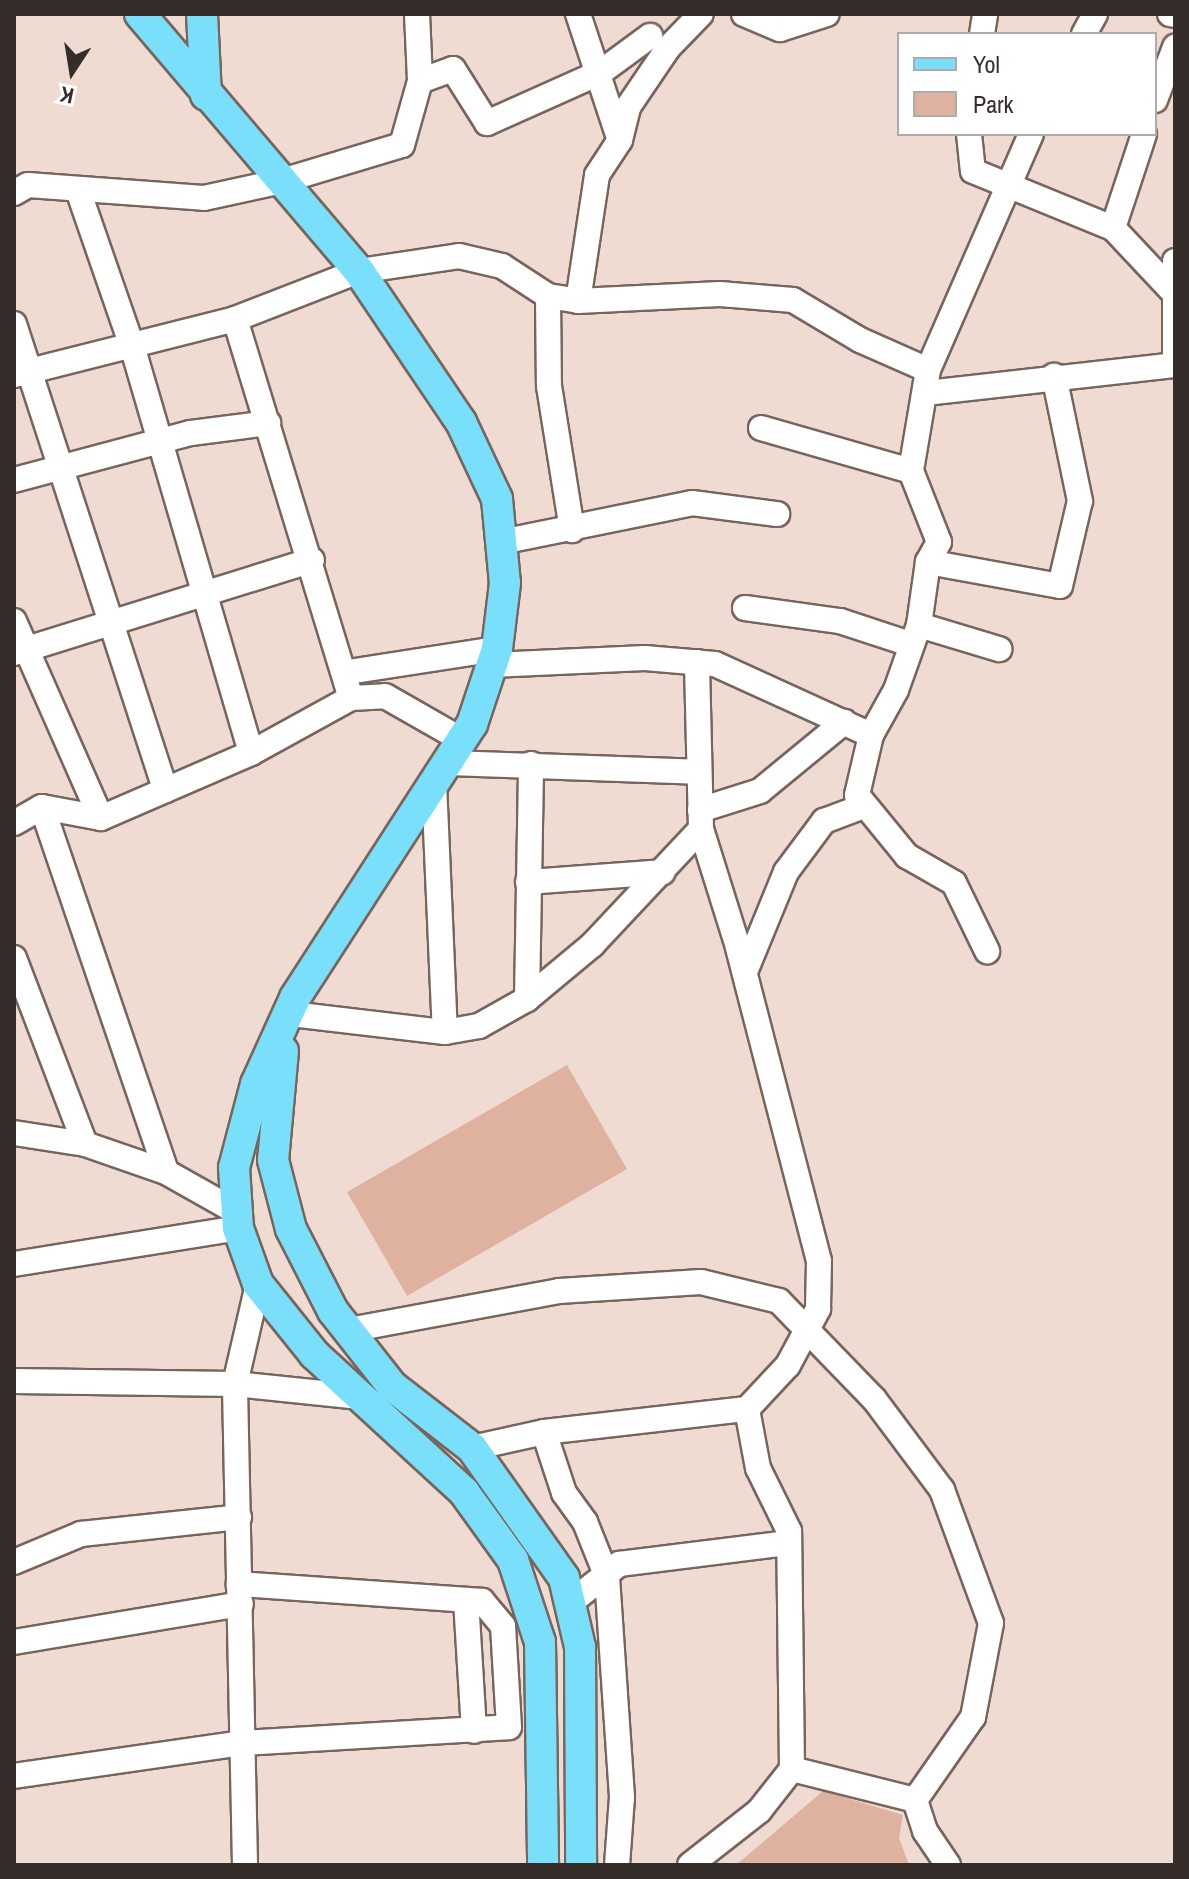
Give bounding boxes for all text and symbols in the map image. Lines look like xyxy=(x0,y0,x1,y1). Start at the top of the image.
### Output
north arrow xyxy=(32,32,112,112)
legend xyxy=(897,32,1157,136)
text: Yol xyxy=(973,48,1000,80)
text: K xyxy=(58,79,77,112)
text: Park xyxy=(973,88,1013,120)

